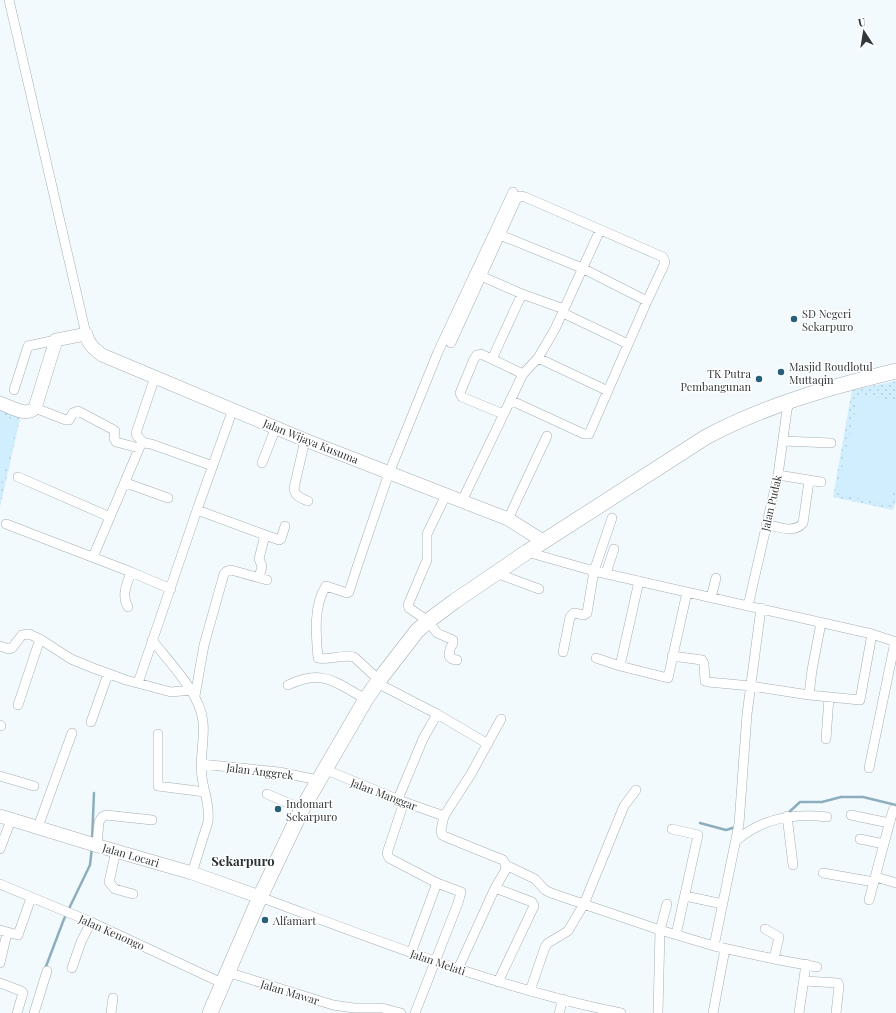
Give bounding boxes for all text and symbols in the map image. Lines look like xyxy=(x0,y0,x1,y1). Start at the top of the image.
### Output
north arrow xyxy=(844,12,884,52)
text: U xyxy=(857,14,867,30)
place label: SD Negeri Sekarpuro xyxy=(802,306,853,334)
marker: SD Negeri Sekarpuro xyxy=(789,314,799,324)
place label: Masjid Roudlotul Muttaqin xyxy=(789,359,873,387)
place label: TK Putra Pembangunan xyxy=(680,366,752,394)
marker: Masjid Roudlotul Muttaqin xyxy=(776,367,786,377)
marker: TK Putra Pembangunan xyxy=(754,374,764,384)
street label: Jalan Wijaya Kusuma xyxy=(260,415,361,467)
street label: Jalan Pudak xyxy=(757,473,785,534)
street label: Jalan Anggrek xyxy=(225,759,294,783)
street label: Jalan Manggar xyxy=(348,774,420,814)
place label: Indomart Sekarpuro xyxy=(286,796,337,824)
marker: Indomart Sekarpuro xyxy=(273,804,283,814)
street label: Jalan Locari xyxy=(100,839,161,870)
district label: Sekarpuro xyxy=(211,852,275,869)
street label: Jalan Kenongo xyxy=(76,910,147,953)
place label: Alfamart xyxy=(272,913,316,928)
marker: Alfamart xyxy=(260,915,270,925)
street label: Jalan Melati xyxy=(407,945,468,978)
street label: Jalan Mawar xyxy=(258,976,321,1008)

